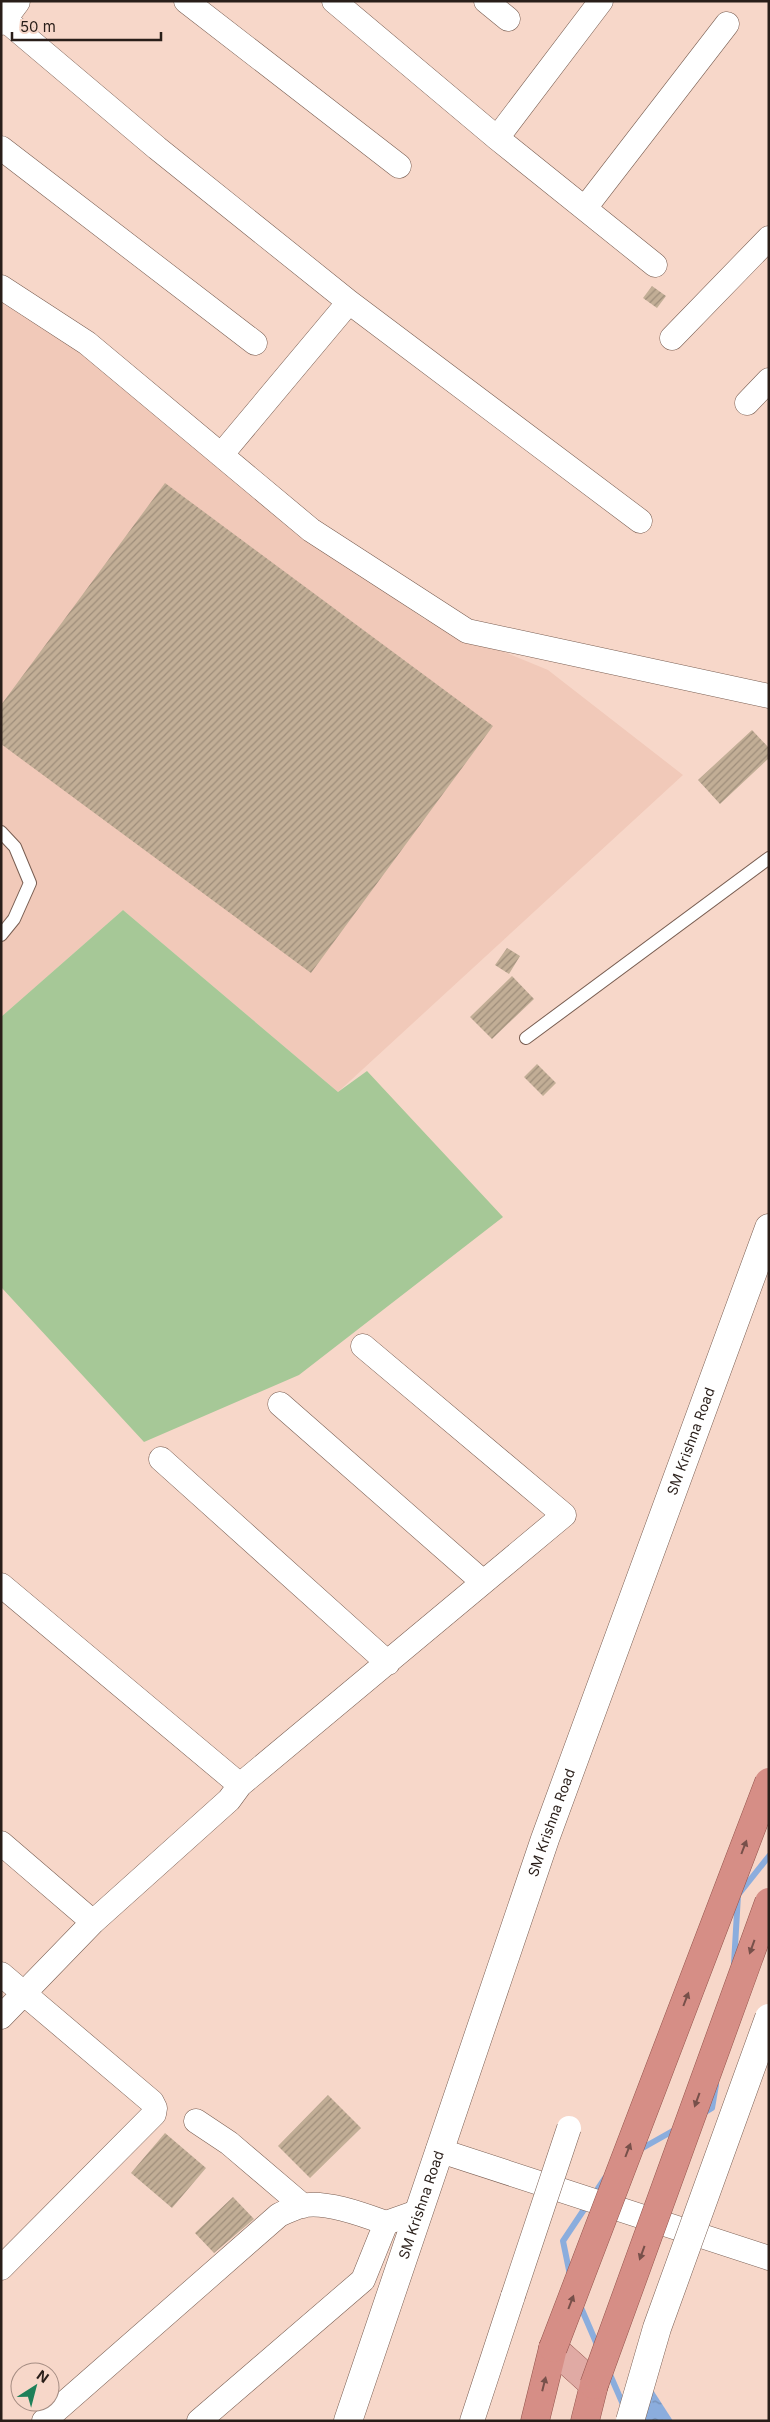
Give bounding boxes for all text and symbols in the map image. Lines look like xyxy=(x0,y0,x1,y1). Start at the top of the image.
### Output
scale bar xyxy=(12,10,161,42)
text: 50 m xyxy=(20,17,56,36)
street label: SM Krishna Road xyxy=(663,1385,718,1497)
street label: SM Krishna Road xyxy=(524,1766,578,1879)
one-way arrow xyxy=(740,1839,748,1854)
one-way arrow xyxy=(748,1940,755,1955)
one-way arrow xyxy=(683,1991,690,2006)
one-way arrow xyxy=(693,2093,700,2108)
one-way arrow xyxy=(625,2143,633,2158)
street label: SM Krishna Road xyxy=(394,2148,447,2261)
one-way arrow xyxy=(638,2246,646,2261)
one-way arrow xyxy=(568,2295,575,2310)
north arrow xyxy=(10,2362,60,2412)
text: N xyxy=(34,2366,52,2386)
one-way arrow xyxy=(541,2377,549,2392)

